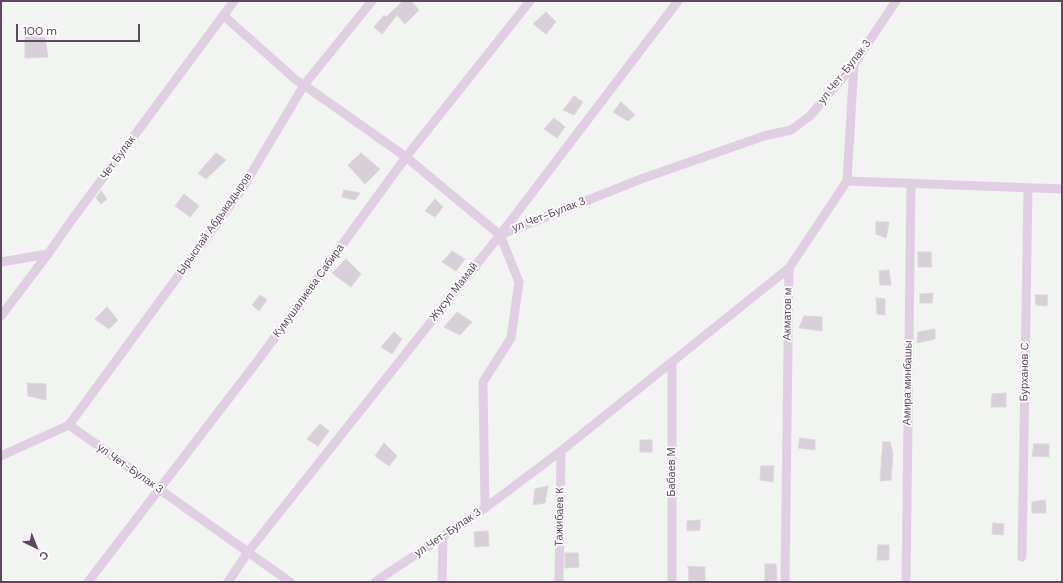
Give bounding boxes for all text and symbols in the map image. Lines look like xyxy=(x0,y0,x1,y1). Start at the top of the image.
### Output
scale bar xyxy=(18,16,142,42)
text: 100 m xyxy=(23,23,57,39)
street label: ул Чет-Булак 3 xyxy=(816,37,874,107)
street label: Чет Булак xyxy=(98,134,138,182)
street label: Ырыспай Абдыкадыров xyxy=(175,170,255,278)
street label: ул Чет-Булак 3 xyxy=(510,195,588,235)
street label: Кумушалиева Сабира xyxy=(271,242,347,340)
street label: Жусуп Мамай xyxy=(427,260,481,324)
street label: Акматов м xyxy=(781,287,795,341)
street label: Амира минбашы xyxy=(901,340,915,426)
street label: Бурханов С xyxy=(1018,343,1032,401)
street label: ул Чет-Булак 3 xyxy=(94,441,166,497)
street label: Бабаев М xyxy=(665,447,679,497)
street label: Тажибаев К xyxy=(553,487,567,547)
street label: ул Чет-Булак 3 xyxy=(412,506,484,560)
north arrow xyxy=(16,527,56,567)
text: С xyxy=(37,548,52,564)

